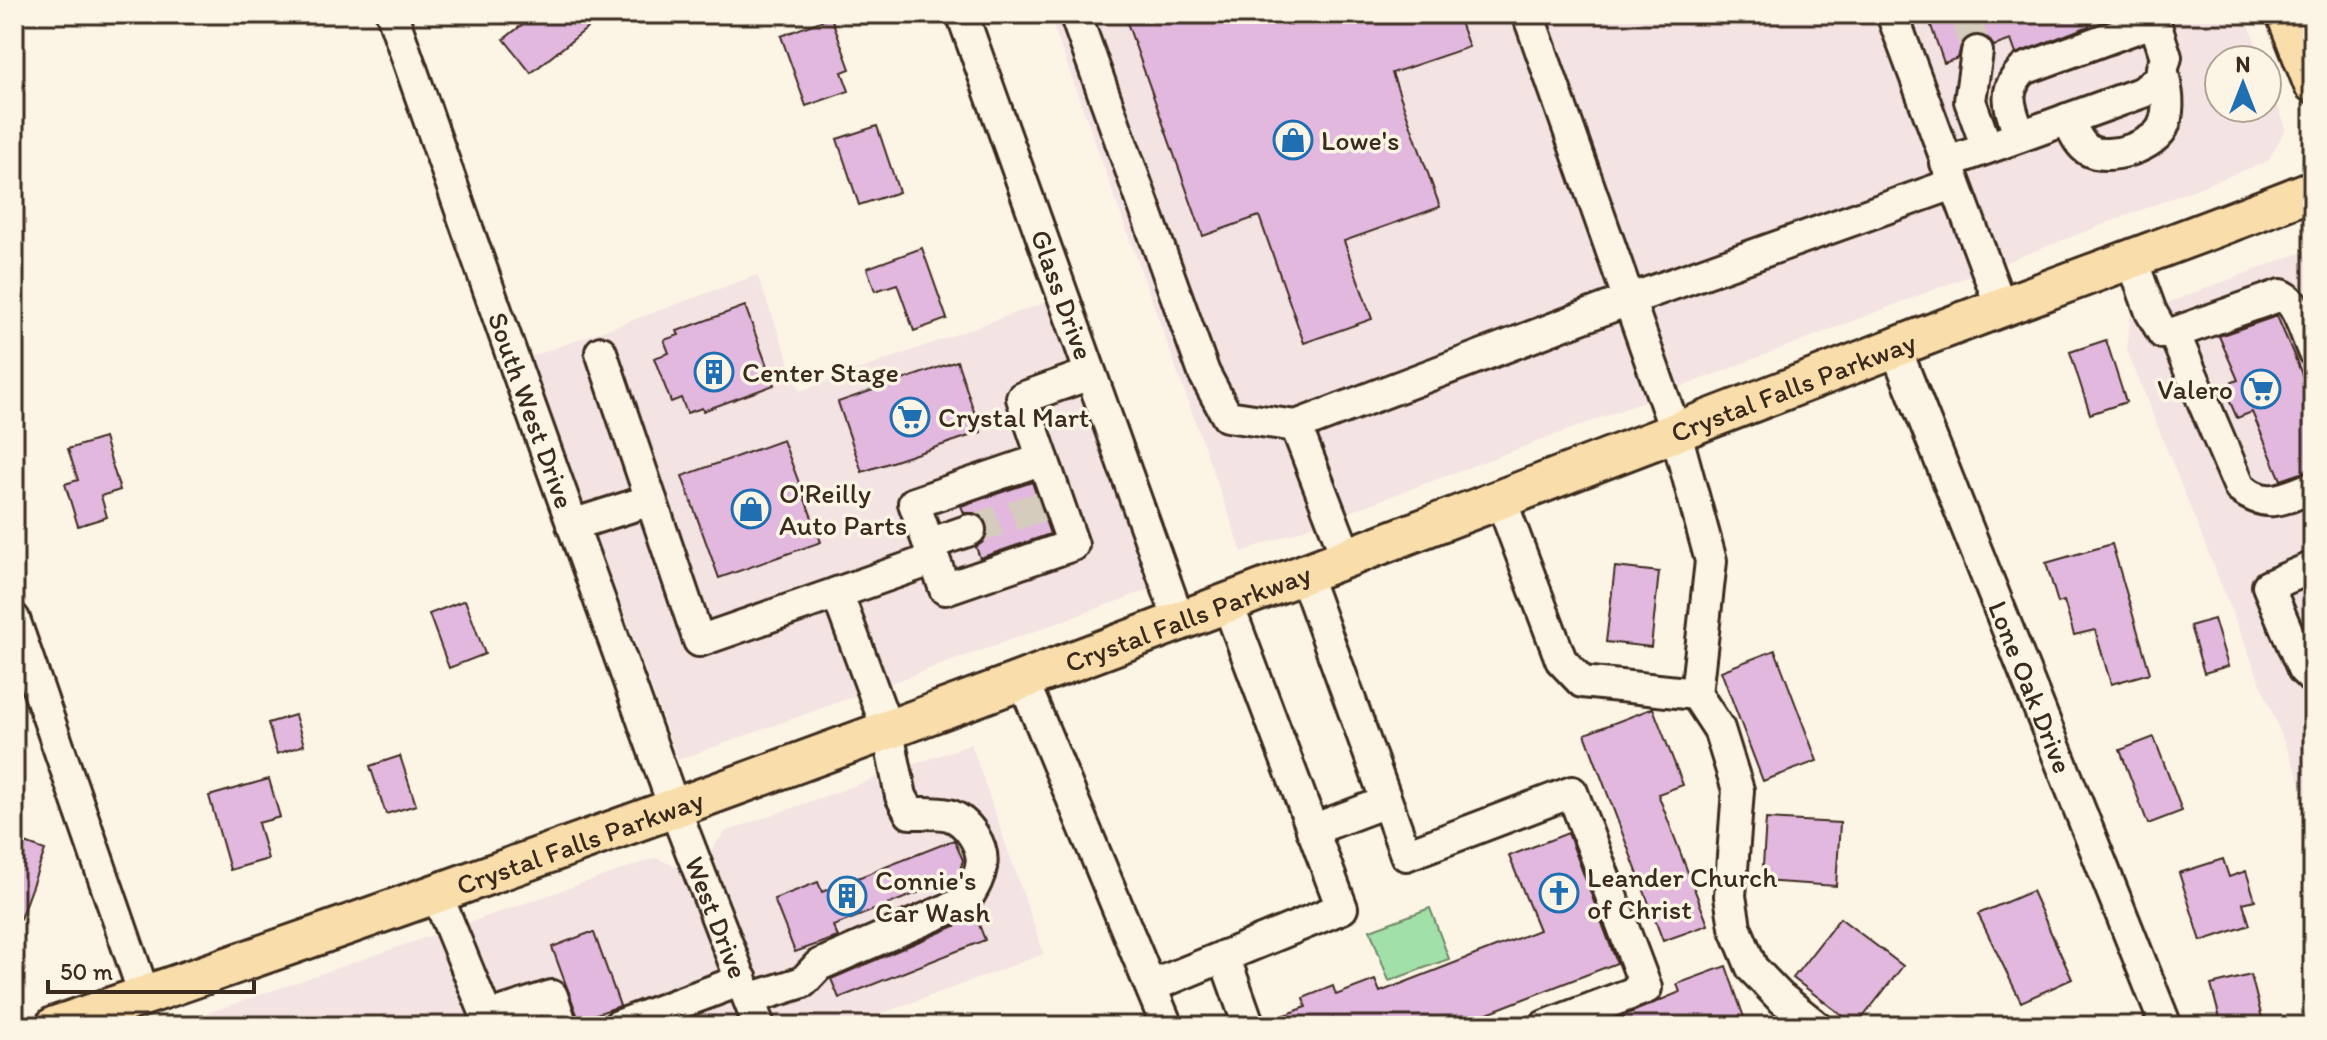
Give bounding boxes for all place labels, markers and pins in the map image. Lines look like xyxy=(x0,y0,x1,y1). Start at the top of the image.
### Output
shop icon: Lowe's xyxy=(1272,119,1314,161)
place label: Lowe's xyxy=(1321,123,1400,157)
building icon: Center Stage xyxy=(693,351,735,393)
place label: Center Stage xyxy=(742,355,899,389)
supermarket icon: Valero xyxy=(2240,368,2282,410)
place label: Valero xyxy=(2157,372,2233,406)
supermarket icon: Crystal Mart xyxy=(889,396,931,438)
place label: Crystal Mart xyxy=(938,400,1089,434)
place label: O'Reilly Auto Parts xyxy=(779,476,907,542)
shop icon: O'Reilly Auto Parts xyxy=(730,488,772,530)
place label: Leander Church of Christ xyxy=(1587,860,1777,926)
place label: Connie's Car Wash xyxy=(875,863,990,929)
church icon: Leander Church of Christ xyxy=(1538,872,1580,914)
building icon: Connie's Car Wash xyxy=(826,875,868,917)

